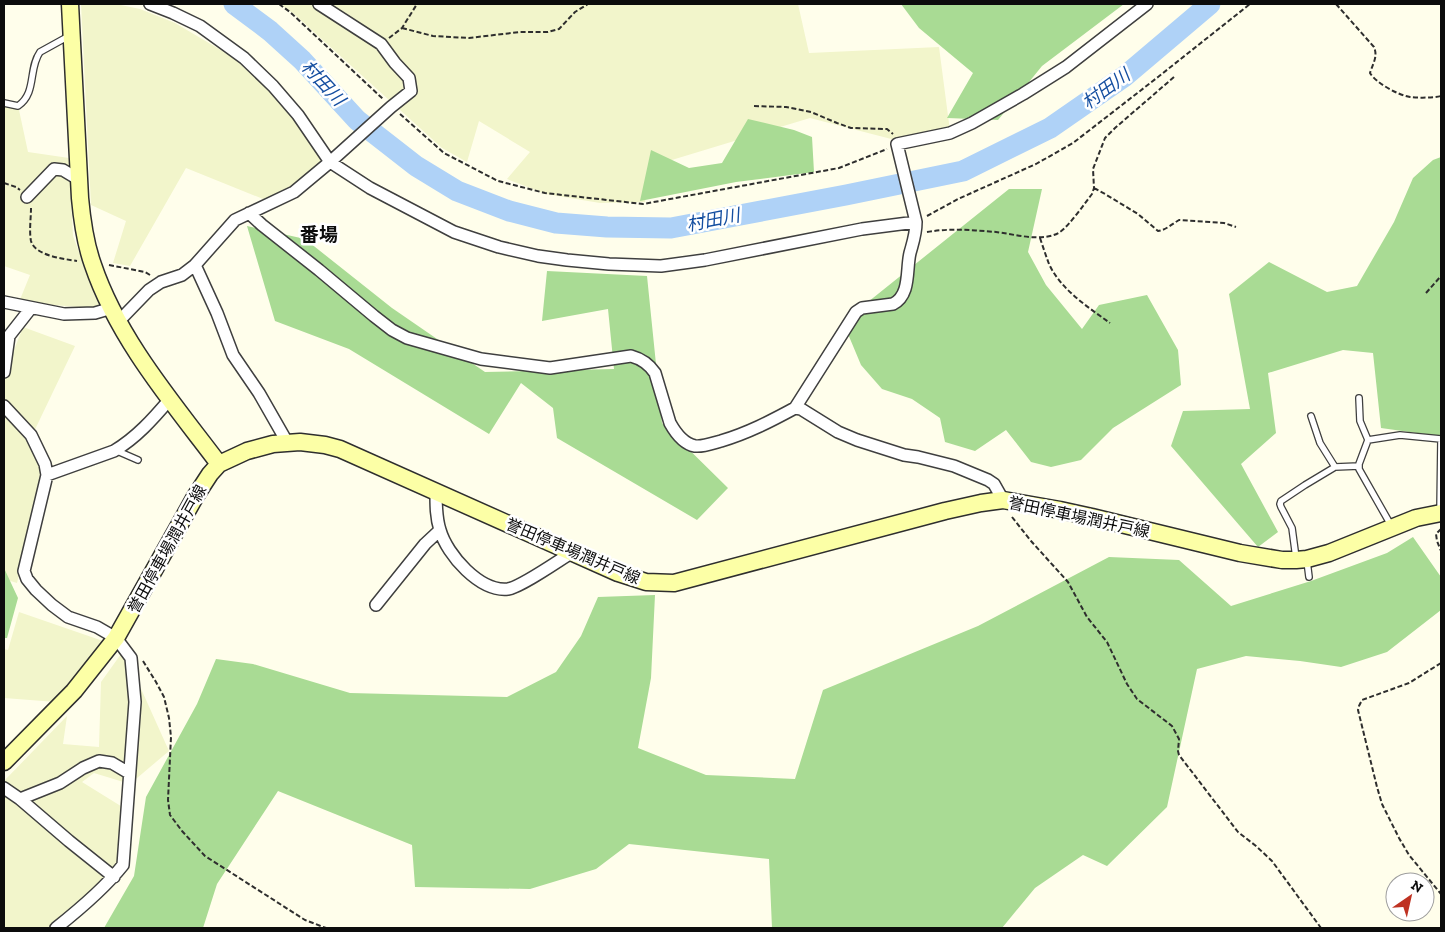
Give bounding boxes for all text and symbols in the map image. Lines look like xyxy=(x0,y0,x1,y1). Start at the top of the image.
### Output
water label: 村田川 xyxy=(297,56,351,112)
water label: 村田川 xyxy=(1078,63,1136,114)
water label: 村田川 xyxy=(684,204,744,236)
district label: 番場 xyxy=(300,223,338,246)
street label: 誉田停車場潤井戸線 xyxy=(124,481,210,617)
street label: 誉田停車場潤井戸線 xyxy=(1007,493,1151,541)
street label: 誉田停車場潤井戸線 xyxy=(503,514,643,588)
north arrow xyxy=(1385,872,1435,922)
text: N xyxy=(1408,877,1426,897)

